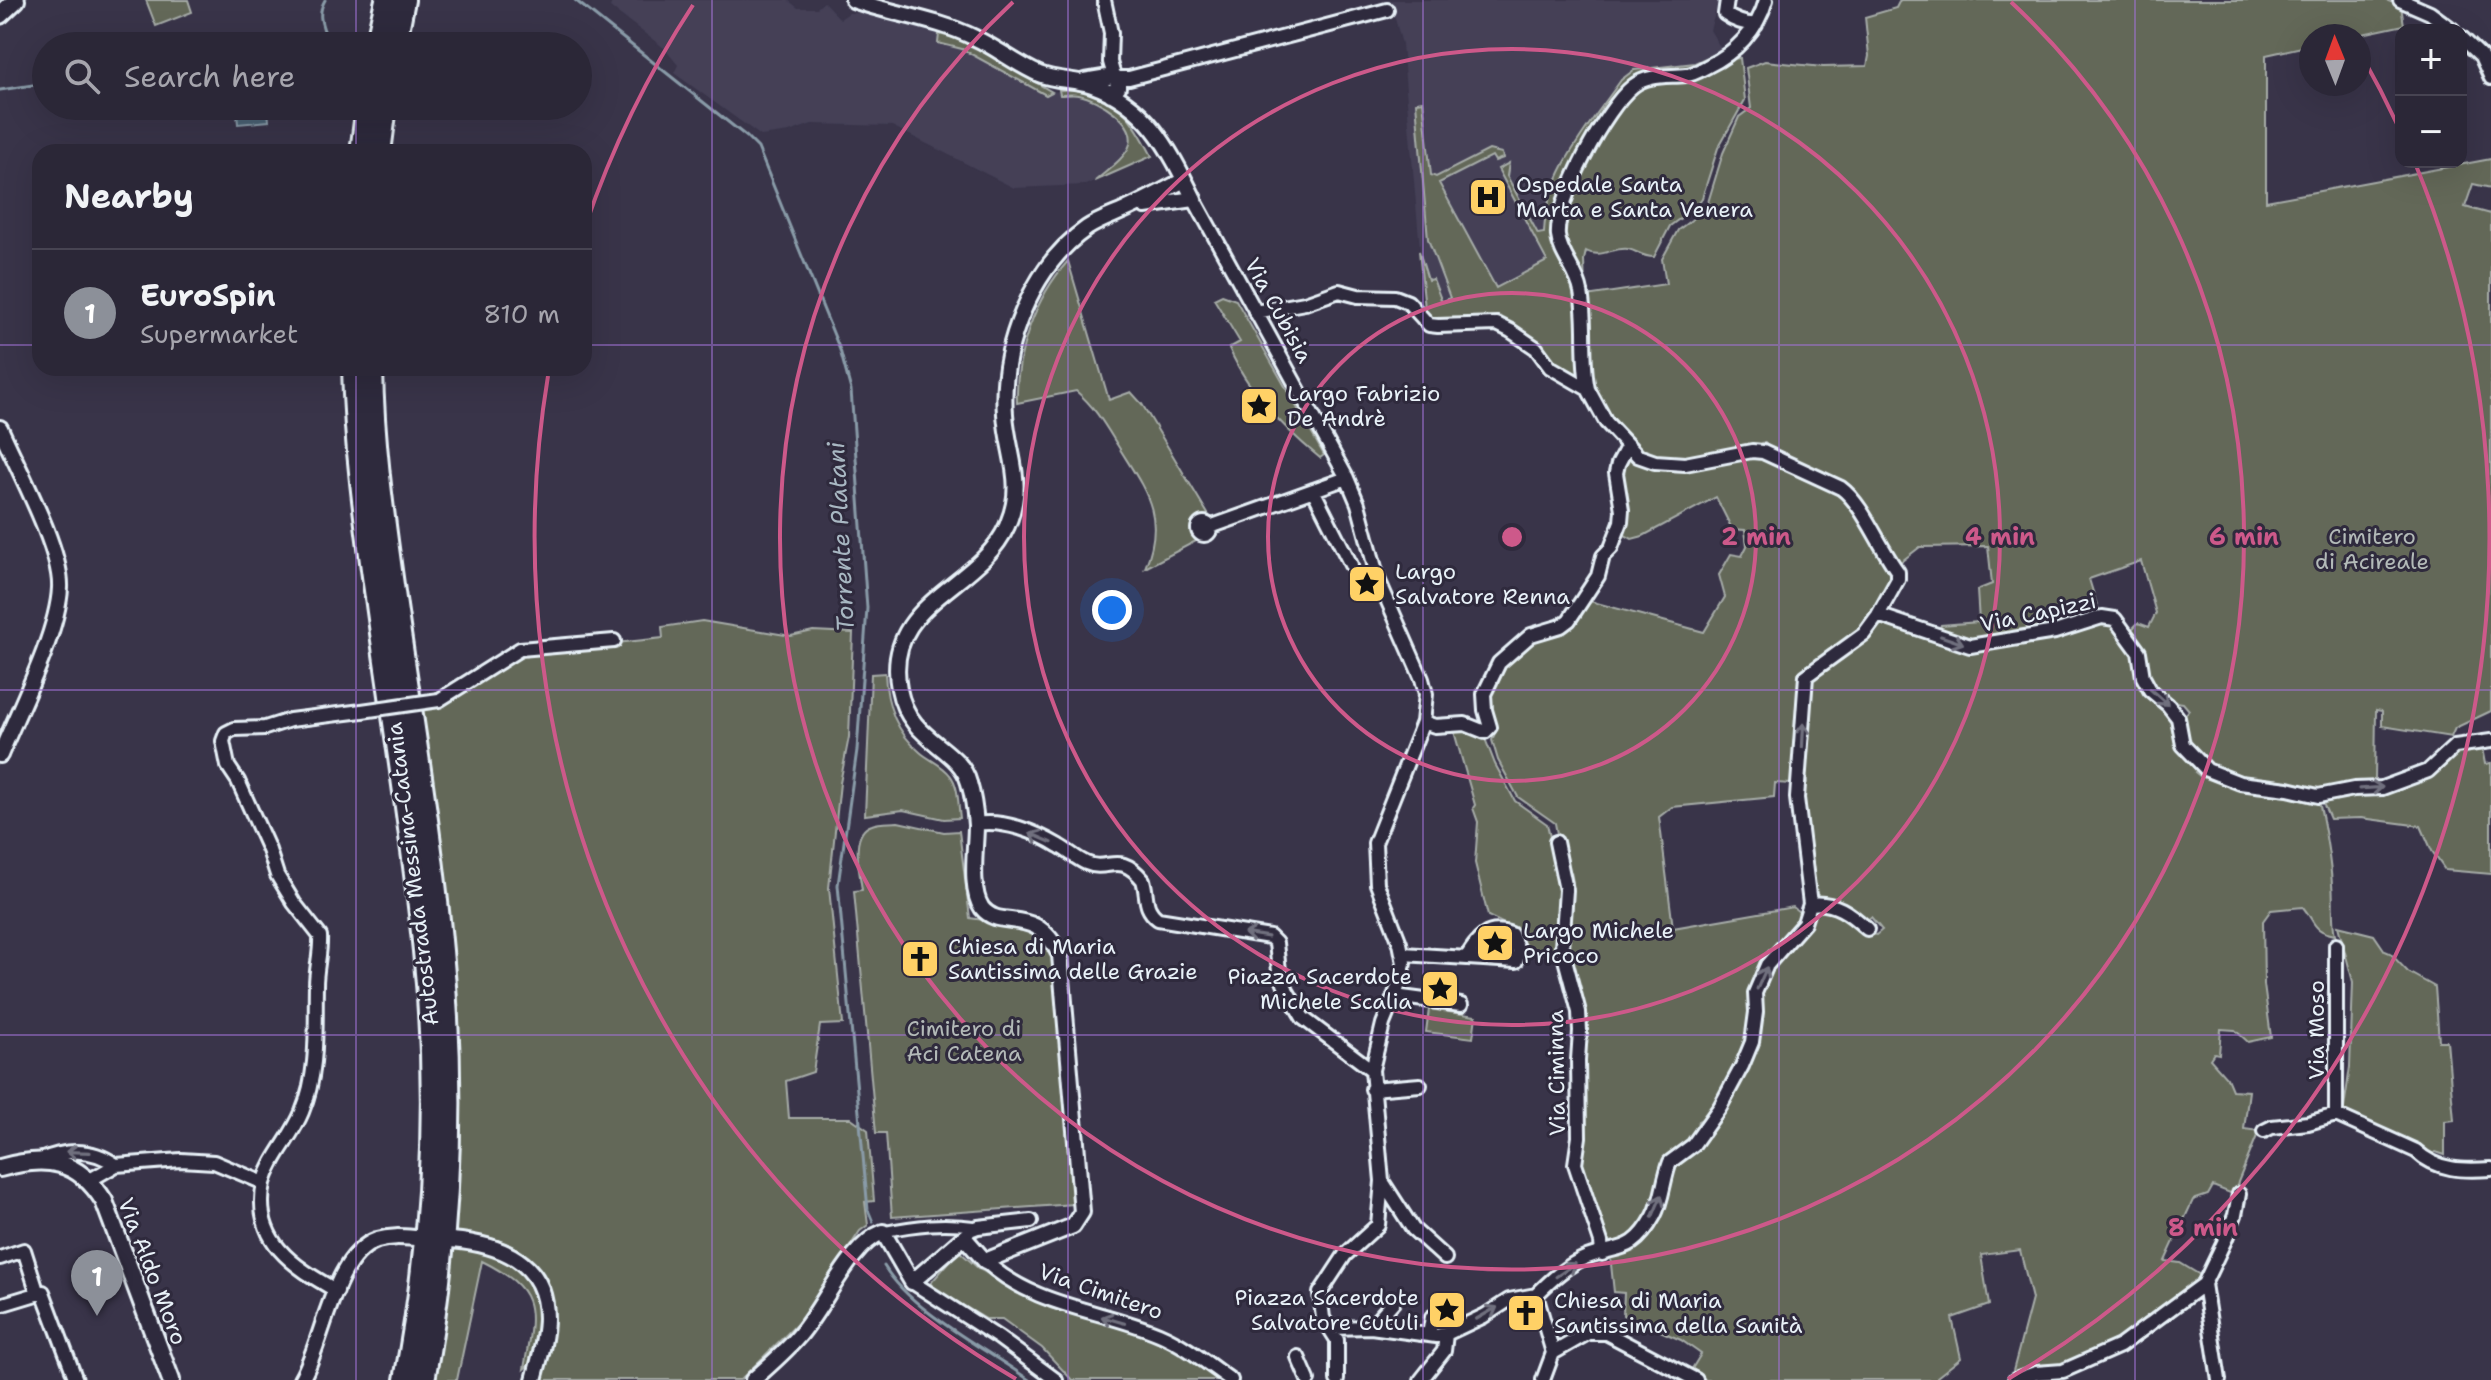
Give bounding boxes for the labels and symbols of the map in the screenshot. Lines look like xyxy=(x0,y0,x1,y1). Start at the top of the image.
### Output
north arrow xyxy=(2299,24,2371,96)
place label: Ospedale Santa Marta e Santa Venera xyxy=(1516,170,1753,224)
hospital icon: Ospedale Santa Marta e Santa Venera xyxy=(1467,176,1509,218)
street label: Via Cubisia xyxy=(1238,252,1320,368)
place label: Largo Fabrizio De Andrè xyxy=(1287,379,1440,433)
place icon: Largo Fabrizio De Andrè xyxy=(1238,385,1280,427)
water label: Torrente Platani xyxy=(820,440,862,633)
text: 2 min xyxy=(1721,521,1791,553)
text: 4 min xyxy=(1965,521,2035,553)
text: 6 min xyxy=(2209,521,2279,553)
park label: Cimitero di Acireale xyxy=(2315,522,2429,576)
centre of rings xyxy=(1498,523,1526,551)
place label: Largo Salvatore Renna xyxy=(1395,557,1570,611)
place icon: Largo Salvatore Renna xyxy=(1346,563,1388,605)
street label: Via Capizzi xyxy=(1977,586,2099,639)
your location xyxy=(1092,590,1132,630)
one-way arrow xyxy=(1939,634,1964,649)
one-way arrow xyxy=(2148,687,2168,705)
street label: Autostrada Messina-Catania xyxy=(379,720,446,1027)
one-way arrow xyxy=(1795,722,1810,749)
one-way arrow xyxy=(2357,780,2384,795)
one-way arrow xyxy=(1029,829,1054,844)
place label: Largo Michele Pricoco xyxy=(1523,916,1674,970)
place icon: Largo Michele Pricoco xyxy=(1474,922,1516,964)
one-way arrow xyxy=(1244,927,1270,942)
place label: Chiesa di Maria Santissima delle Grazie xyxy=(948,932,1198,986)
church icon: Chiesa di Maria Santissima delle Grazie xyxy=(899,938,941,980)
place label: Piazza Sacerdote Michele Scalia xyxy=(1227,962,1412,1016)
one-way arrow xyxy=(1755,966,1770,990)
place icon: Piazza Sacerdote Michele Scalia xyxy=(1419,968,1461,1010)
street label: Via Moso xyxy=(2302,980,2331,1080)
street label: Via Ciminna xyxy=(1541,1009,1572,1136)
park label: Cimitero di Aci Catena xyxy=(906,1014,1022,1068)
one-way arrow xyxy=(65,1145,92,1160)
street label: Via Aldo Moro xyxy=(111,1193,194,1349)
one-way arrow xyxy=(1651,1194,1665,1219)
text: 8 min xyxy=(2168,1212,2238,1244)
pin: 1 xyxy=(71,1250,123,1316)
street label: Via Cimitero xyxy=(1035,1257,1167,1326)
one-way arrow xyxy=(1555,1261,1577,1278)
place label: Piazza Sacerdote Salvatore Cutuli xyxy=(1234,1283,1419,1337)
place label: Chiesa di Maria Santissima della Sanità xyxy=(1554,1286,1803,1340)
place icon: Piazza Sacerdote Salvatore Cutuli xyxy=(1426,1289,1468,1331)
church icon: Chiesa di Maria Santissima della Sanità xyxy=(1505,1292,1547,1334)
one-way arrow xyxy=(1475,1305,1498,1321)
one-way arrow xyxy=(1100,1311,1126,1326)

